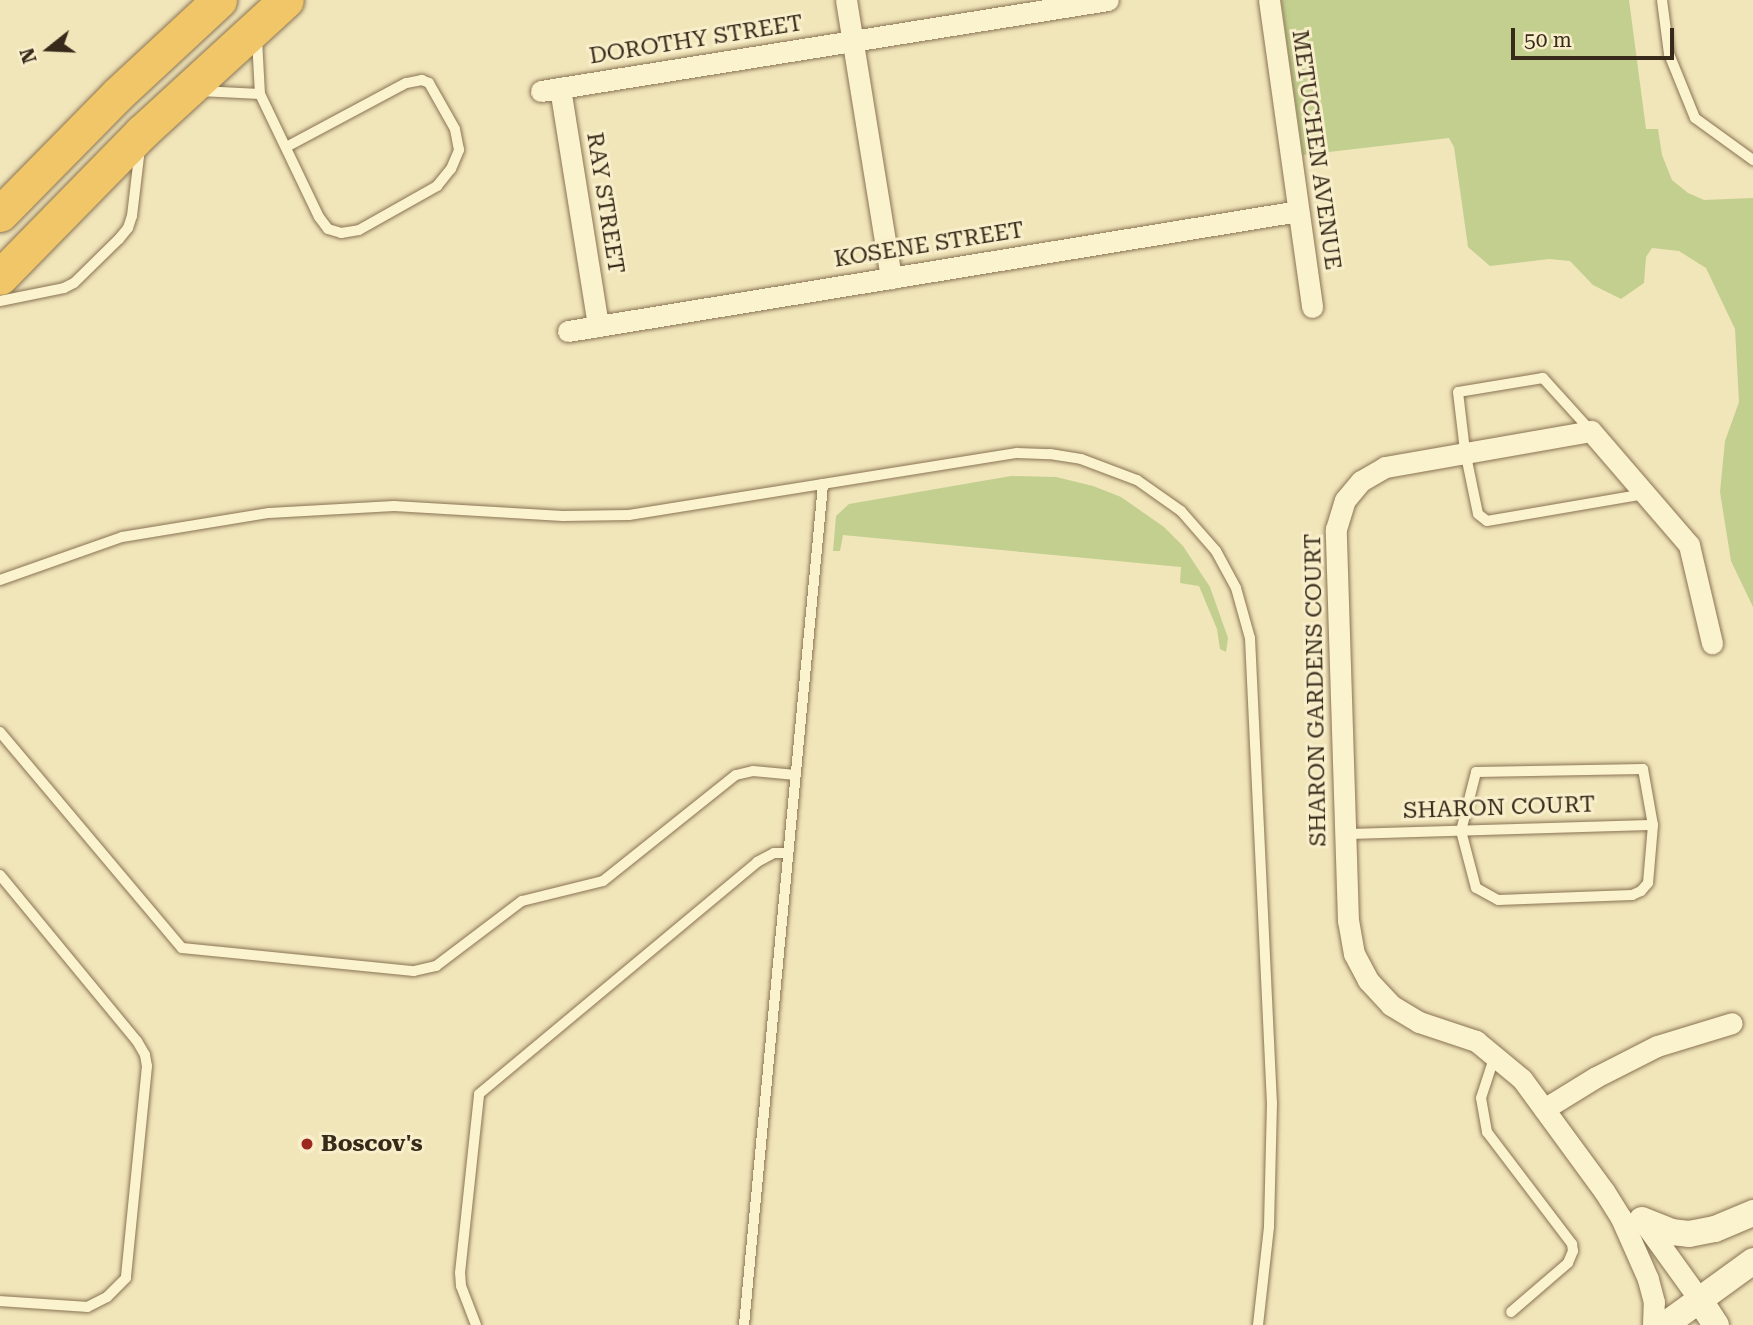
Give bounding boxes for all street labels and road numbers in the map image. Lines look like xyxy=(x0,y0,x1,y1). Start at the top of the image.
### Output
street label: DOROTHY STREET xyxy=(587,9,805,71)
street label: METUCHEN AVENUE xyxy=(1285,28,1347,272)
street label: RAY STREET xyxy=(580,130,630,276)
street label: KOSENE STREET xyxy=(832,216,1026,274)
street label: SHARON GARDENS COURT xyxy=(1299,533,1333,847)
street label: SHARON COURT xyxy=(1403,791,1595,825)

